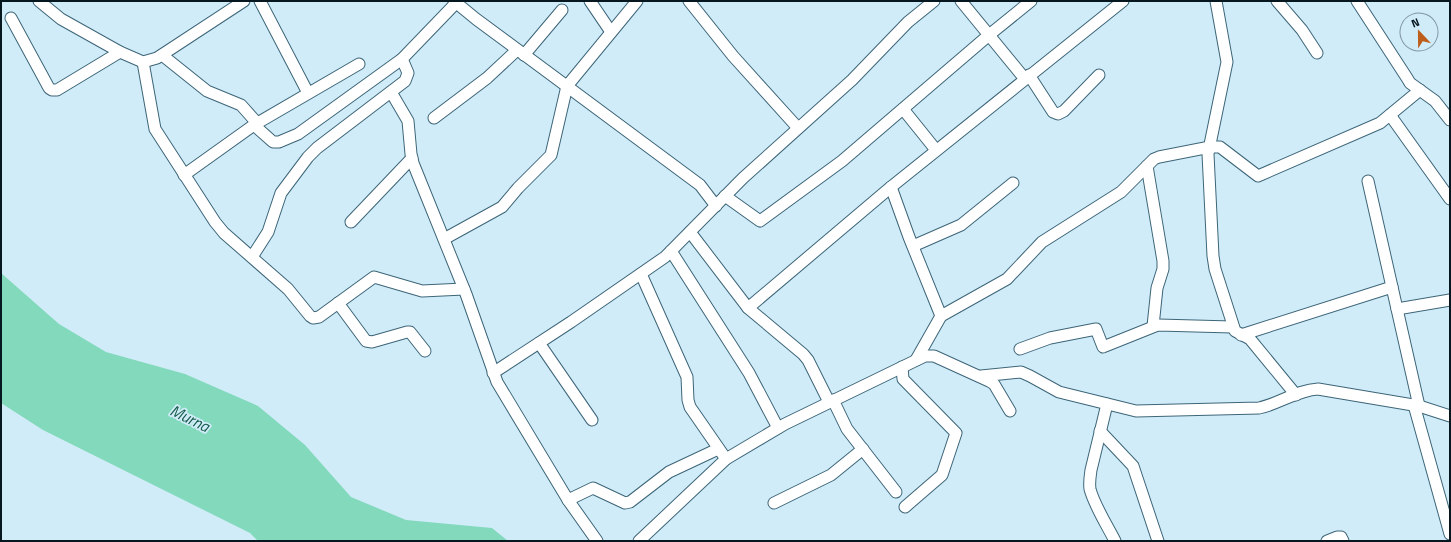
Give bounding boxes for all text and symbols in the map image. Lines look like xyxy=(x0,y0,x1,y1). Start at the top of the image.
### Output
north arrow xyxy=(1399,12,1439,52)
text: N xyxy=(1409,14,1422,32)
water label: Murna xyxy=(166,398,215,438)

